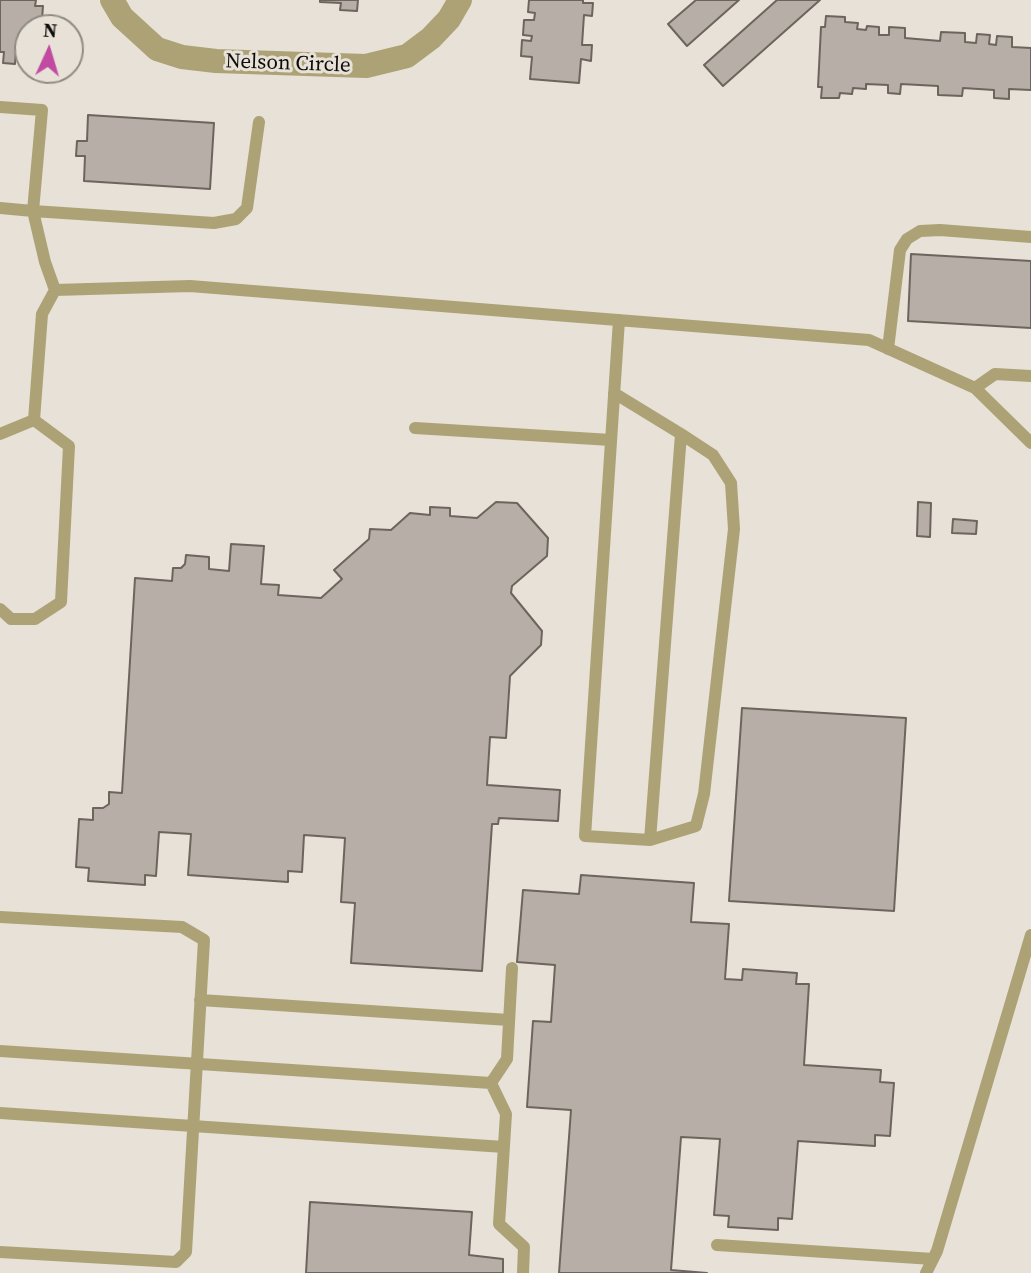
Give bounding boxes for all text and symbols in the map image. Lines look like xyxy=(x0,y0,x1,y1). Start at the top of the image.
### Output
north arrow xyxy=(14,14,84,84)
text: N xyxy=(43,17,58,43)
street label: Nelson Circle xyxy=(225,49,351,79)

